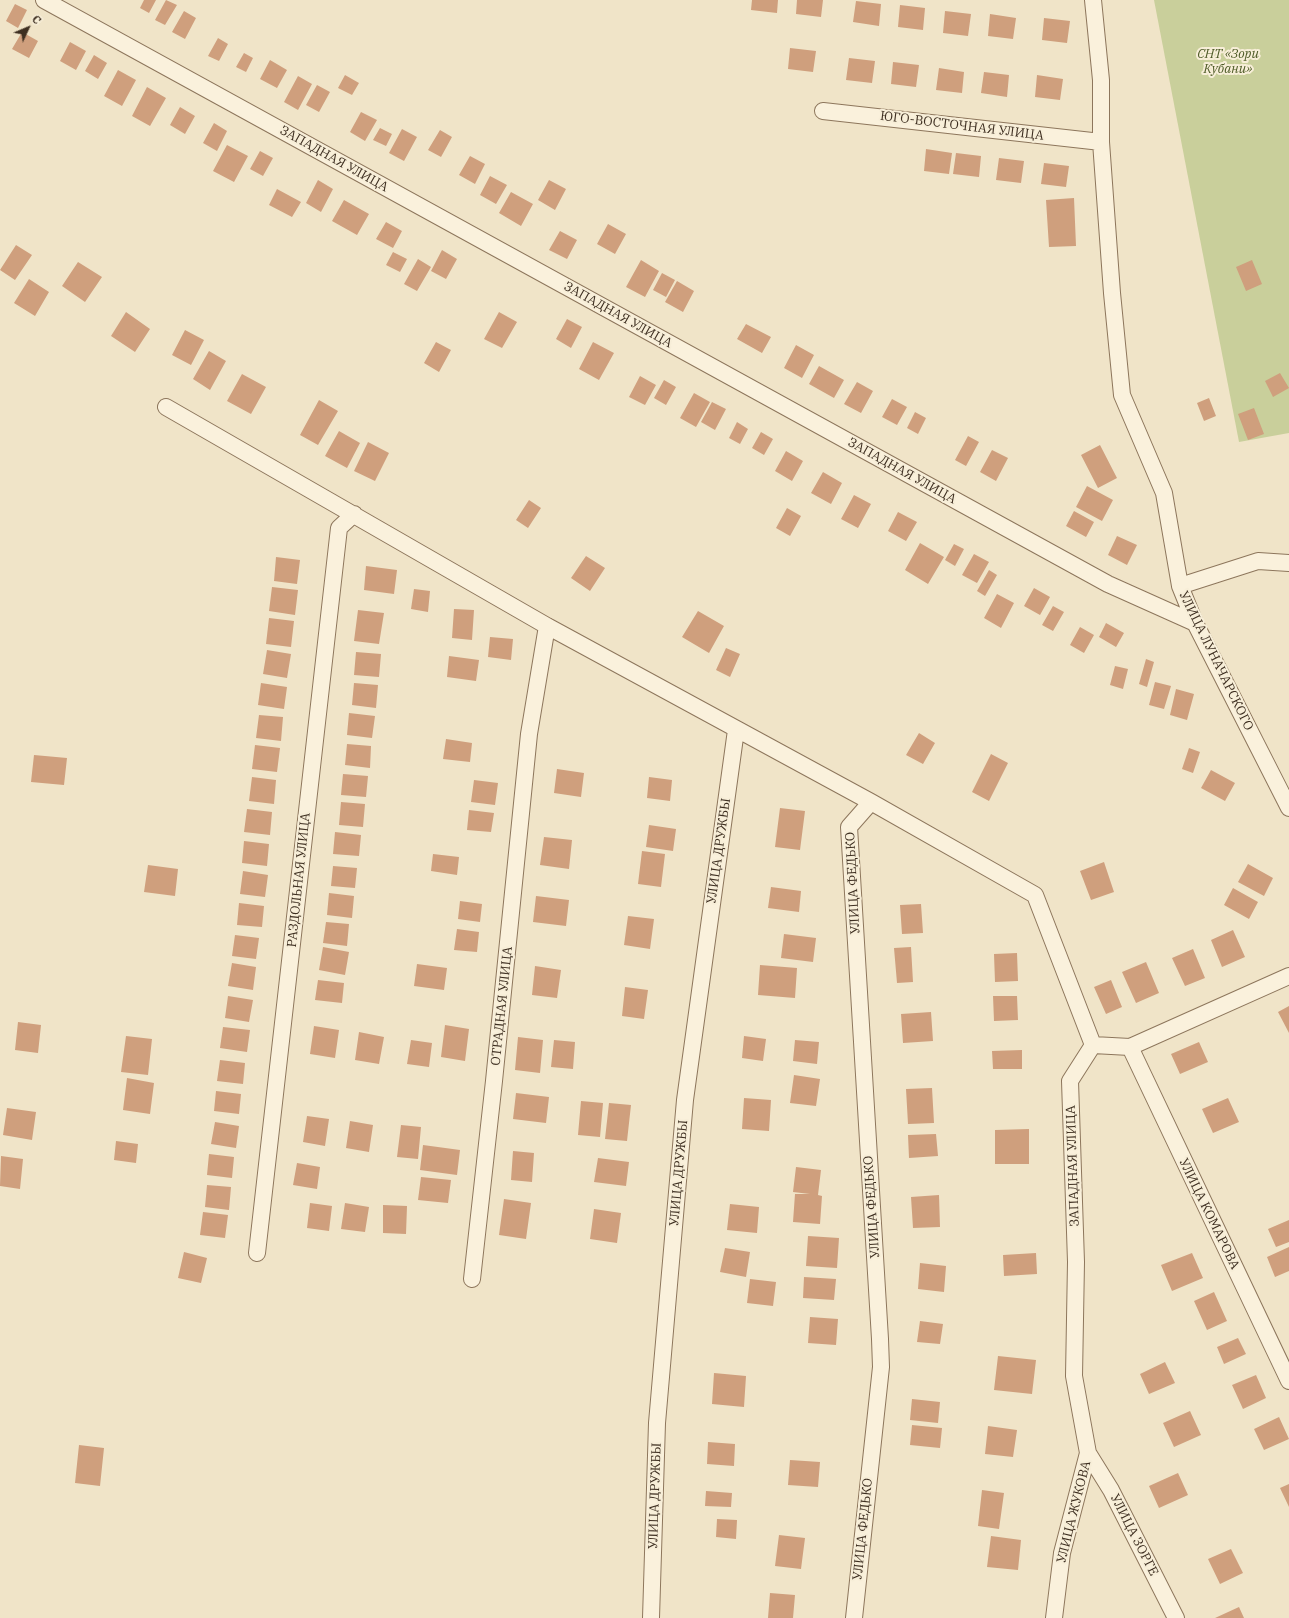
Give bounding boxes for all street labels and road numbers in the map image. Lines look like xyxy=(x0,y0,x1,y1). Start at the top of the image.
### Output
street label: ЮГО-ВОСТОЧНАЯ УЛИЦА xyxy=(879,108,1045,144)
street label: ЗАПАДНАЯ УЛИЦА xyxy=(277,123,391,195)
street label: ЗАПАДНАЯ УЛИЦА xyxy=(561,279,675,351)
street label: ЗАПАДНАЯ УЛИЦА xyxy=(845,435,959,507)
street label: УЛИЦА ЛУНАЧАРСКОГО xyxy=(1175,589,1257,733)
street label: УЛИЦА ДРУЖБЫ xyxy=(704,797,734,905)
street label: РАЗДОЛЬНАЯ УЛИЦА xyxy=(284,812,314,948)
street label: УЛИЦА ФЕДЬКО xyxy=(843,831,863,935)
street label: ОТРАДНАЯ УЛИЦА xyxy=(488,946,516,1066)
street label: ЗАПАДНАЯ УЛИЦА xyxy=(1063,1105,1083,1227)
street label: УЛИЦА ДРУЖБЫ xyxy=(667,1119,691,1227)
street label: УЛИЦА ФЕДЬКО xyxy=(861,1155,883,1259)
street label: УЛИЦА КОМАРОВА xyxy=(1175,1156,1243,1272)
street label: УЛИЦА ДРУЖБЫ xyxy=(645,1442,665,1550)
street label: УЛИЦА ЖУКОВА xyxy=(1054,1459,1094,1565)
street label: УЛИЦА ФЕДЬКО xyxy=(850,1477,876,1581)
street label: УЛИЦА ЗОРГЕ xyxy=(1107,1492,1161,1578)

